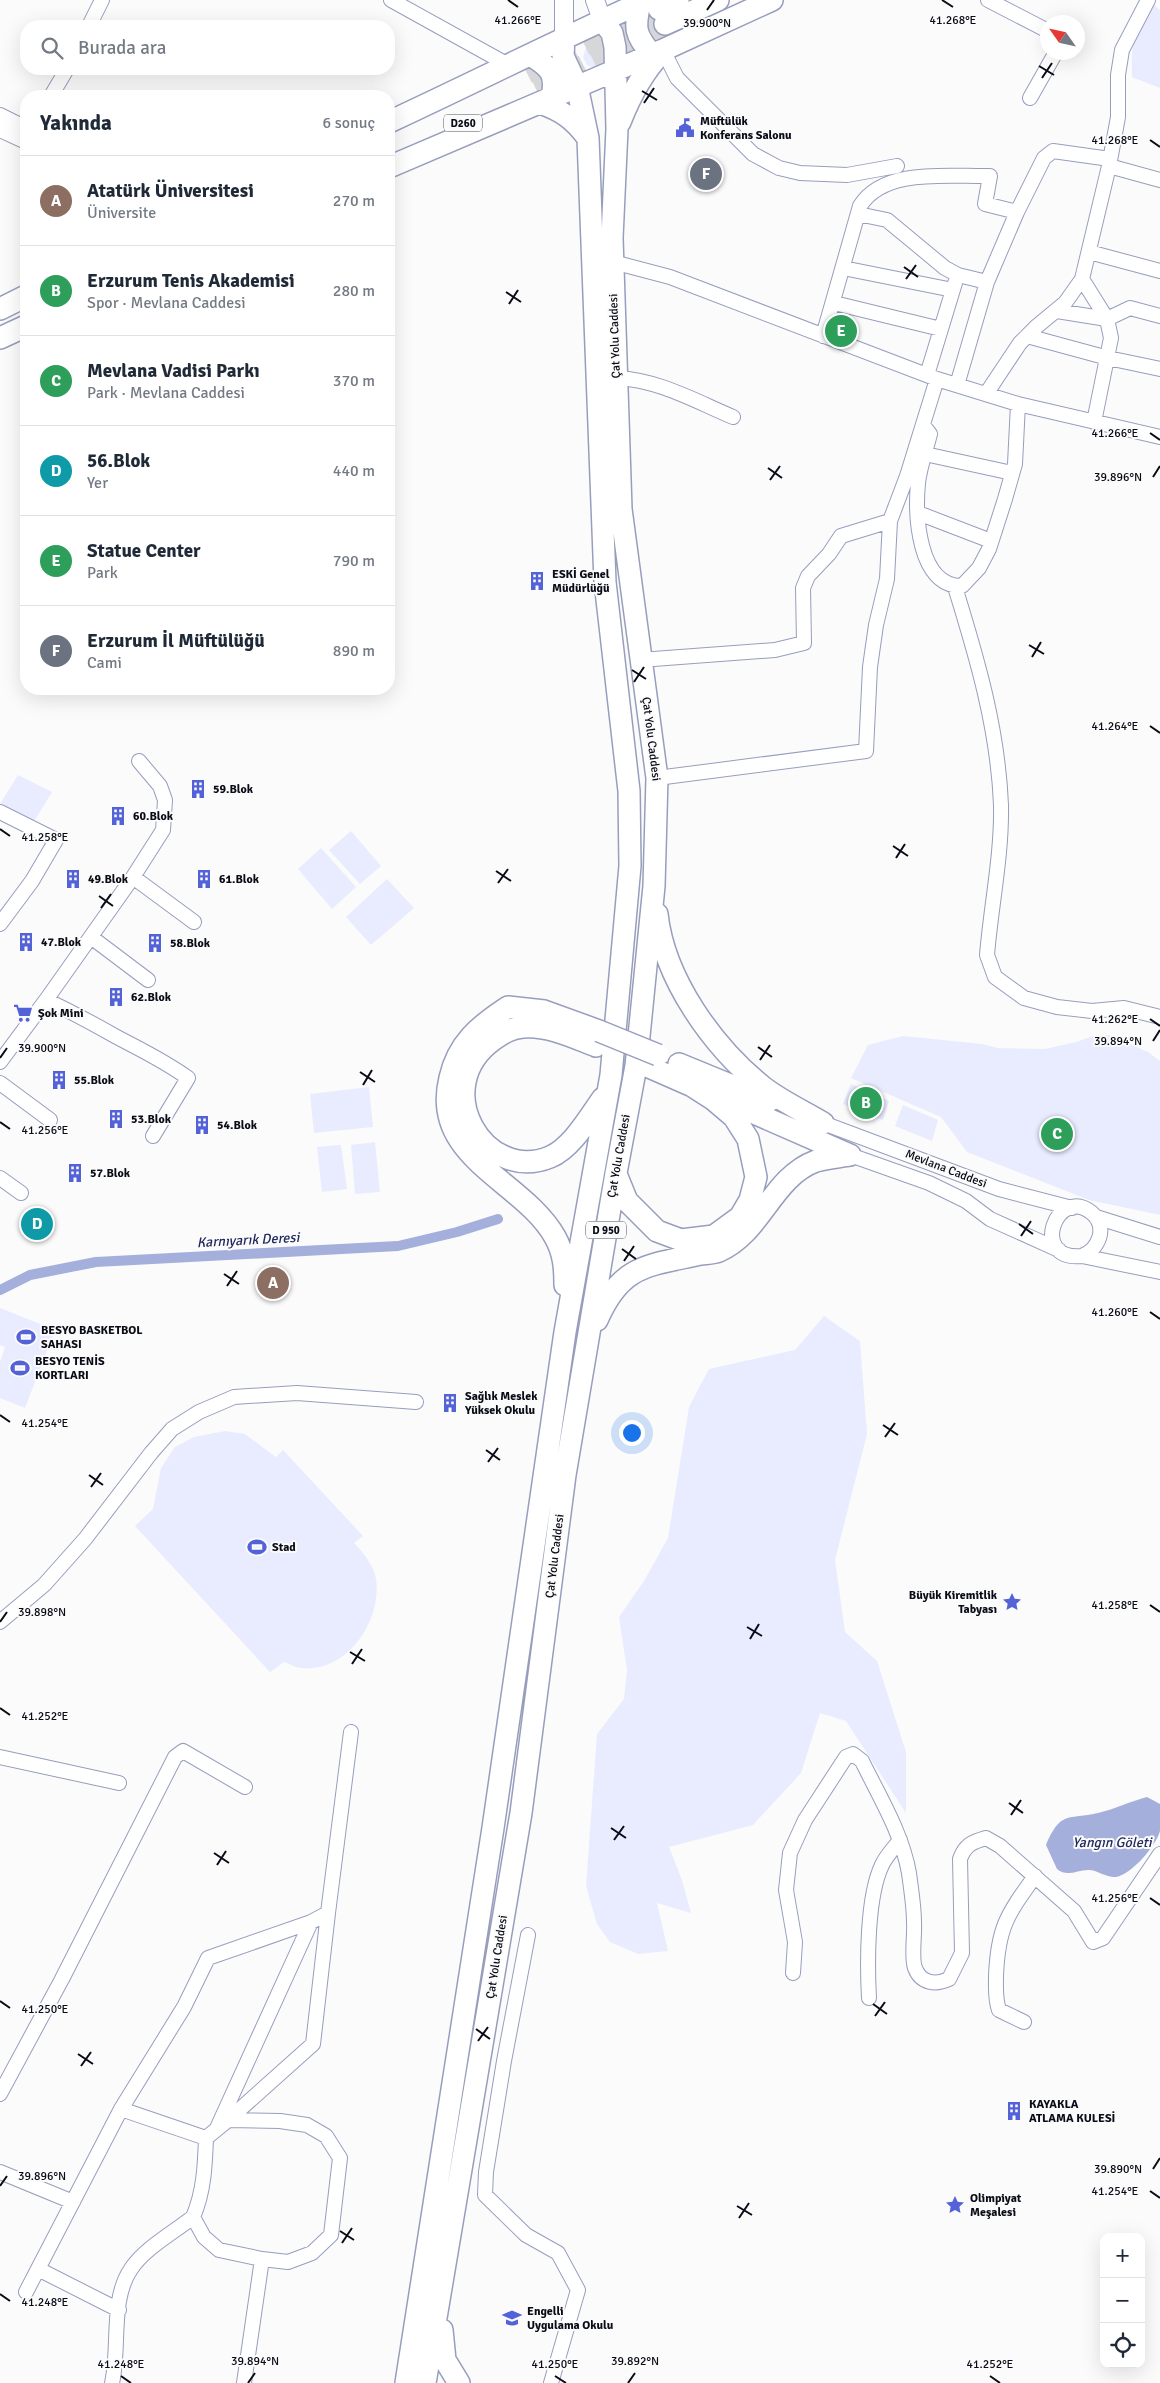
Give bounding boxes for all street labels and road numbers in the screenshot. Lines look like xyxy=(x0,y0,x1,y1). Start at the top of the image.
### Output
road number: D260 xyxy=(444,115,482,132)
street label: Çat Yolu Caddesi xyxy=(606,293,624,379)
street label: Çat Yolu Caddesi xyxy=(638,696,664,782)
street label: Çat Yolu Caddesi xyxy=(604,1113,634,1199)
street label: Mevlana Caddesi xyxy=(903,1147,989,1191)
road number: D 950 xyxy=(586,1222,626,1238)
street label: Çat Yolu Caddesi xyxy=(542,1513,568,1599)
street label: Çat Yolu Caddesi xyxy=(483,1914,511,2000)

